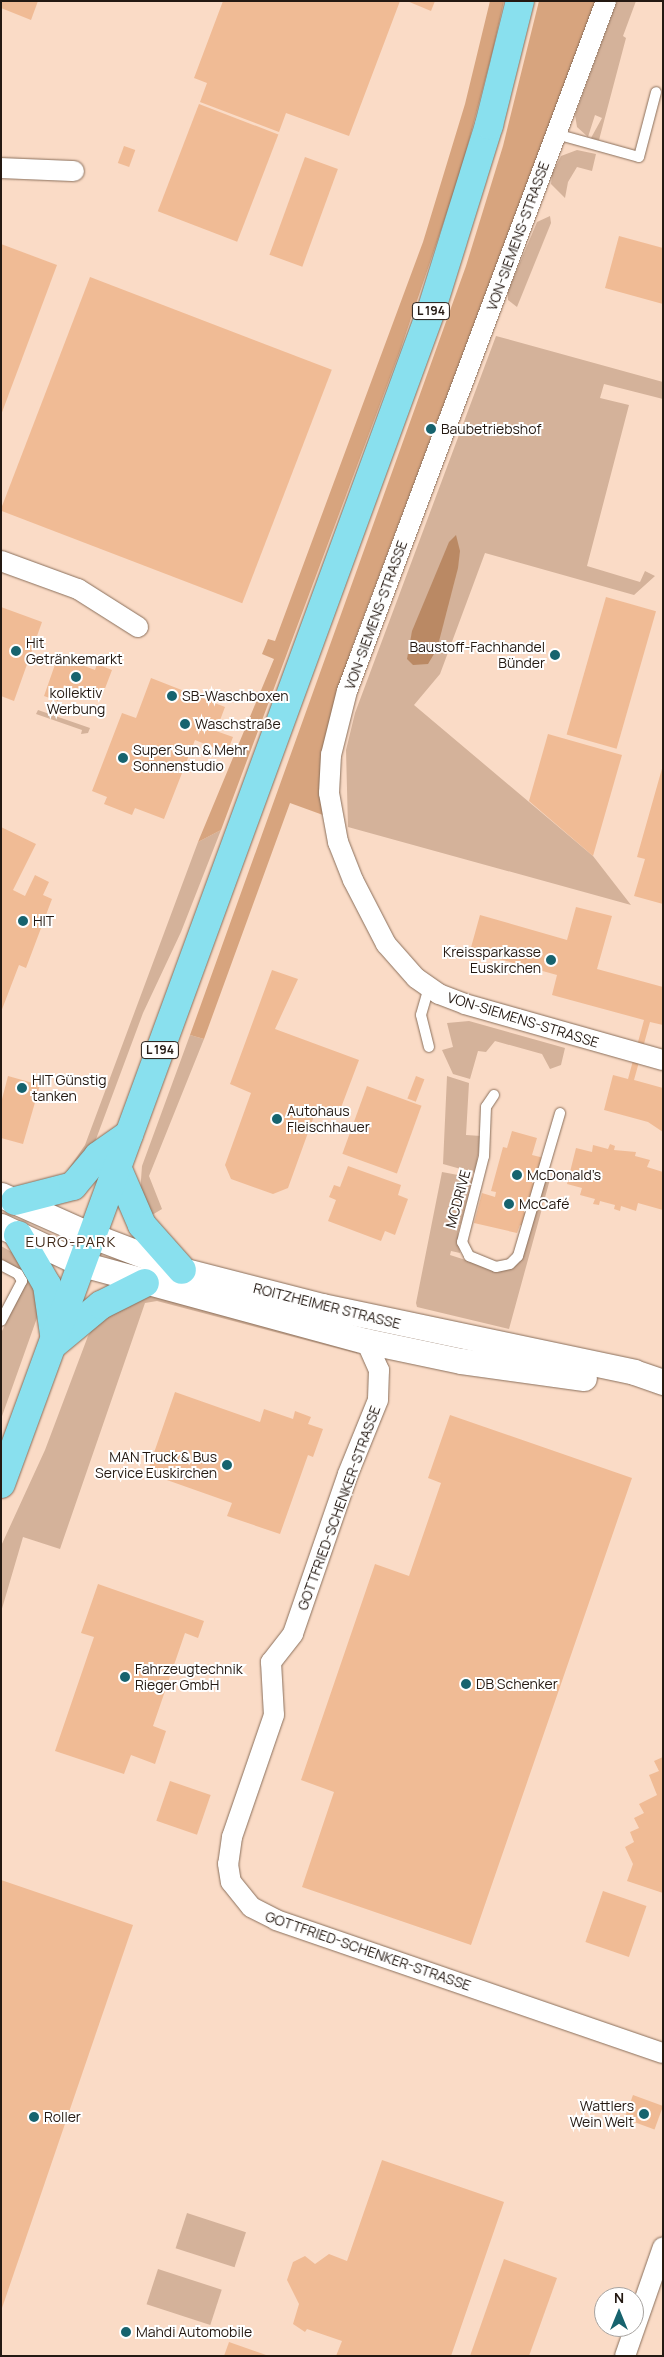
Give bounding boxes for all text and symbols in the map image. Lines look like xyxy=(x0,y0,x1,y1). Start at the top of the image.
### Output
street label: VON-SIEMENS-STRASSE xyxy=(483,159,553,313)
road number: L 194 xyxy=(411,302,451,321)
place label: Baubetriebshof xyxy=(441,421,541,437)
marker: Baubetriebshof xyxy=(425,423,437,435)
street label: VON-SIEMENS-STRASSE xyxy=(341,538,411,692)
place label: Hit Getränkemarkt xyxy=(26,635,123,668)
place label: Baustoff-Fachhandel Bünder xyxy=(409,639,545,672)
marker: Hit Getränkemarkt xyxy=(10,645,22,657)
marker: Baustoff-Fachhandel Bünder xyxy=(549,649,561,661)
marker: kollektiv Werbung xyxy=(70,671,82,683)
place label: kollektiv Werbung xyxy=(47,685,105,718)
place label: SB-Waschboxen xyxy=(182,688,289,704)
marker: SB-Waschboxen xyxy=(166,690,178,702)
place label: Waschstraße xyxy=(195,716,281,732)
marker: Waschstraße xyxy=(179,718,191,730)
place label: Super Sun & Mehr Sonnenstudio xyxy=(133,742,248,774)
marker: Super Sun & Mehr Sonnenstudio xyxy=(117,752,129,764)
place label: HIT xyxy=(33,913,54,929)
marker: HIT xyxy=(17,915,29,927)
place label: Kreissparkasse Euskirchen xyxy=(443,944,541,976)
marker: Kreissparkasse Euskirchen xyxy=(545,954,557,966)
street label: VON-SIEMENS-STRASSE xyxy=(445,989,601,1051)
road number: L 194 xyxy=(140,1040,180,1060)
place label: HIT Günstig tanken xyxy=(32,1072,107,1104)
marker: HIT Günstig tanken xyxy=(16,1082,28,1094)
place label: Autohaus Fleischhauer xyxy=(287,1103,370,1136)
marker: Autohaus Fleischhauer xyxy=(271,1113,283,1125)
place label: McDonald’s xyxy=(527,1167,601,1183)
street label: MCDRIVE xyxy=(442,1168,474,1230)
marker: McDonald’s xyxy=(511,1169,523,1181)
place label: McCafé xyxy=(519,1196,569,1212)
marker: McCafé xyxy=(503,1198,515,1210)
district label: EURO-PARK xyxy=(24,1233,118,1251)
street label: ROITZHEIMER STRASSE xyxy=(252,1280,402,1332)
street label: GOTTFRIED-SCHENKER-STRASSE xyxy=(294,1403,384,1613)
place label: MAN Truck & Bus Service Euskirchen xyxy=(95,1449,217,1481)
marker: MAN Truck & Bus Service Euskirchen xyxy=(221,1459,233,1471)
place label: Fahrzeugtechnik Rieger GmbH xyxy=(135,1661,243,1694)
marker: Fahrzeugtechnik Rieger GmbH xyxy=(119,1671,131,1683)
place label: DB Schenker xyxy=(476,1676,558,1692)
marker: DB Schenker xyxy=(460,1678,472,1690)
street label: GOTTFRIED-SCHENKER-STRASSE xyxy=(263,1908,473,1994)
place label: Wattlers Wein Welt xyxy=(570,2098,634,2130)
marker: Wattlers Wein Welt xyxy=(638,2108,650,2120)
place label: Roller xyxy=(44,2109,81,2125)
marker: Roller xyxy=(28,2111,40,2123)
north arrow xyxy=(594,2287,644,2337)
text: N xyxy=(614,2288,624,2307)
place label: Mahdi Automobile xyxy=(136,2324,252,2340)
marker: Mahdi Automobile xyxy=(120,2326,132,2338)

